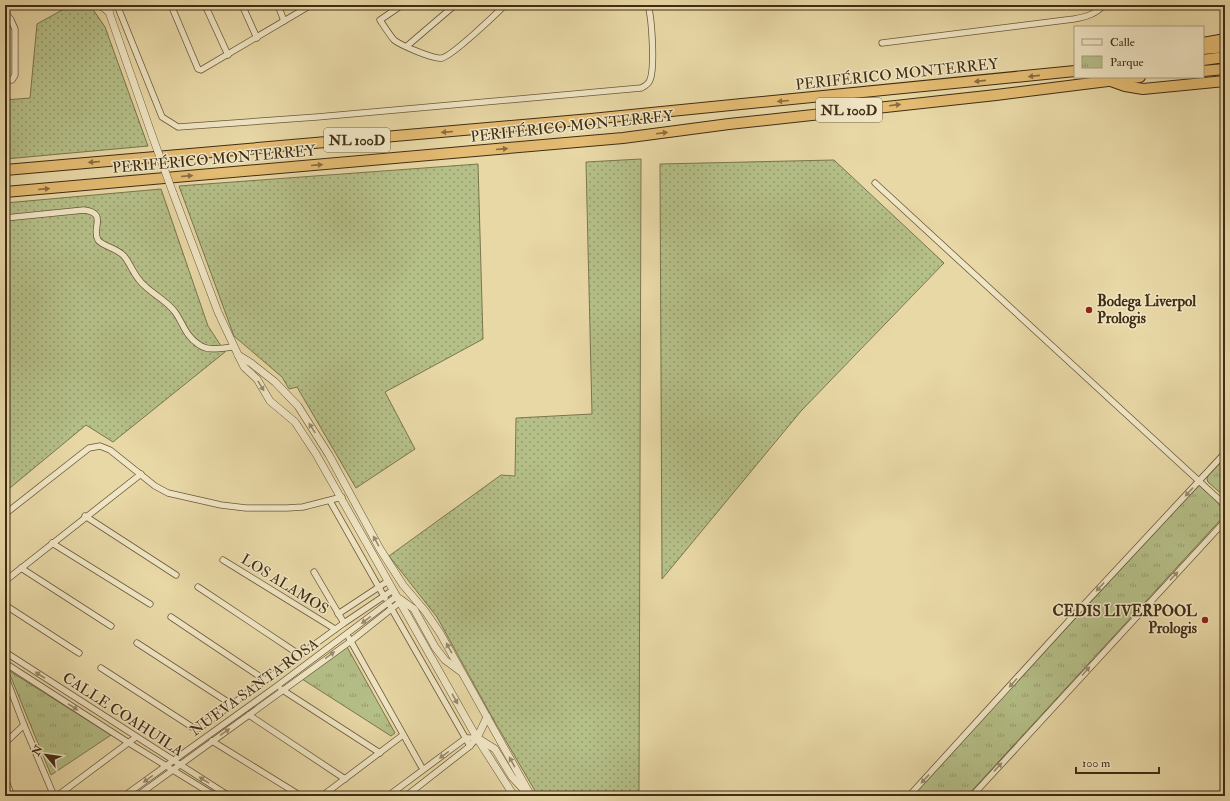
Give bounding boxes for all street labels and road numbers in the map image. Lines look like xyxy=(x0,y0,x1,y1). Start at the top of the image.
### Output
street label: PERIFÉRICO MONTERREY xyxy=(794,52,1000,95)
road number: NL 100D xyxy=(816,98,882,122)
street label: PERIFÉRICO MONTERREY xyxy=(469,104,675,147)
road number: NL 100D xyxy=(324,128,390,152)
street label: PERIFÉRICO MONTERREY xyxy=(111,139,317,178)
street label: LOS ALAMOS xyxy=(237,550,332,619)
street label: NUEVA SANTA ROSA xyxy=(186,634,323,740)
street label: CALLE COAHUILA xyxy=(59,668,187,761)

